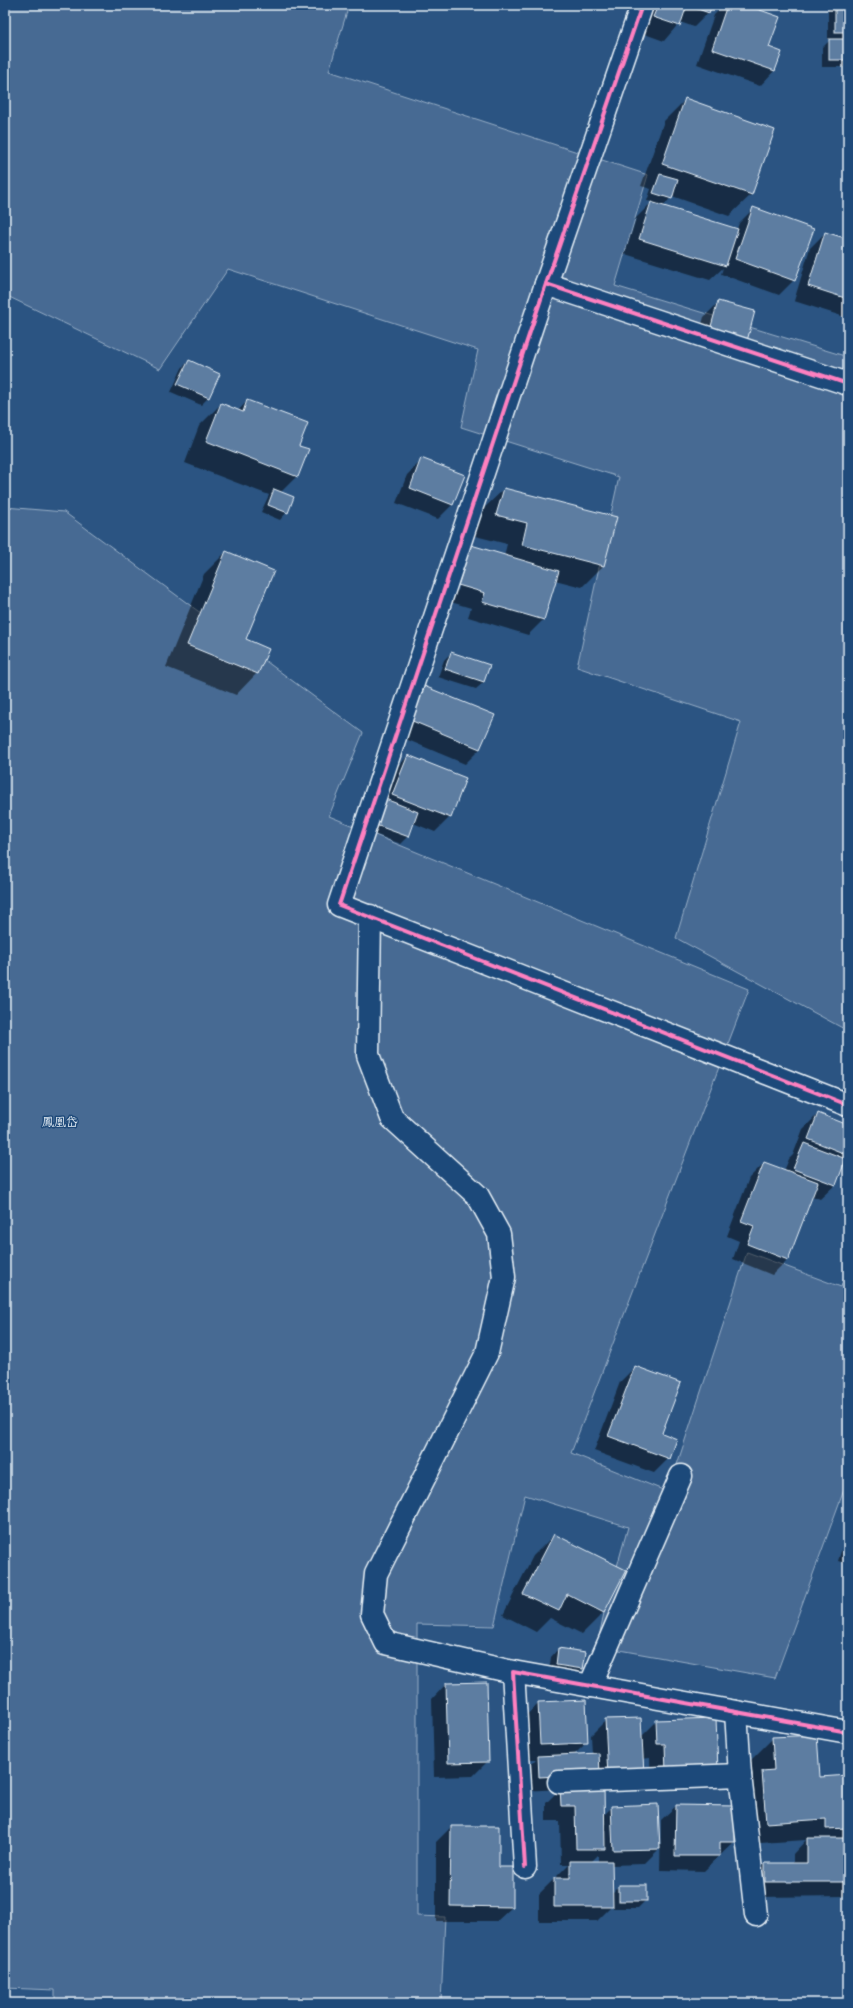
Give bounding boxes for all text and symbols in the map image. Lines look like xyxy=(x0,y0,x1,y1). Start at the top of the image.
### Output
district label: 鳳凰岱 xyxy=(42,1114,78,1130)

